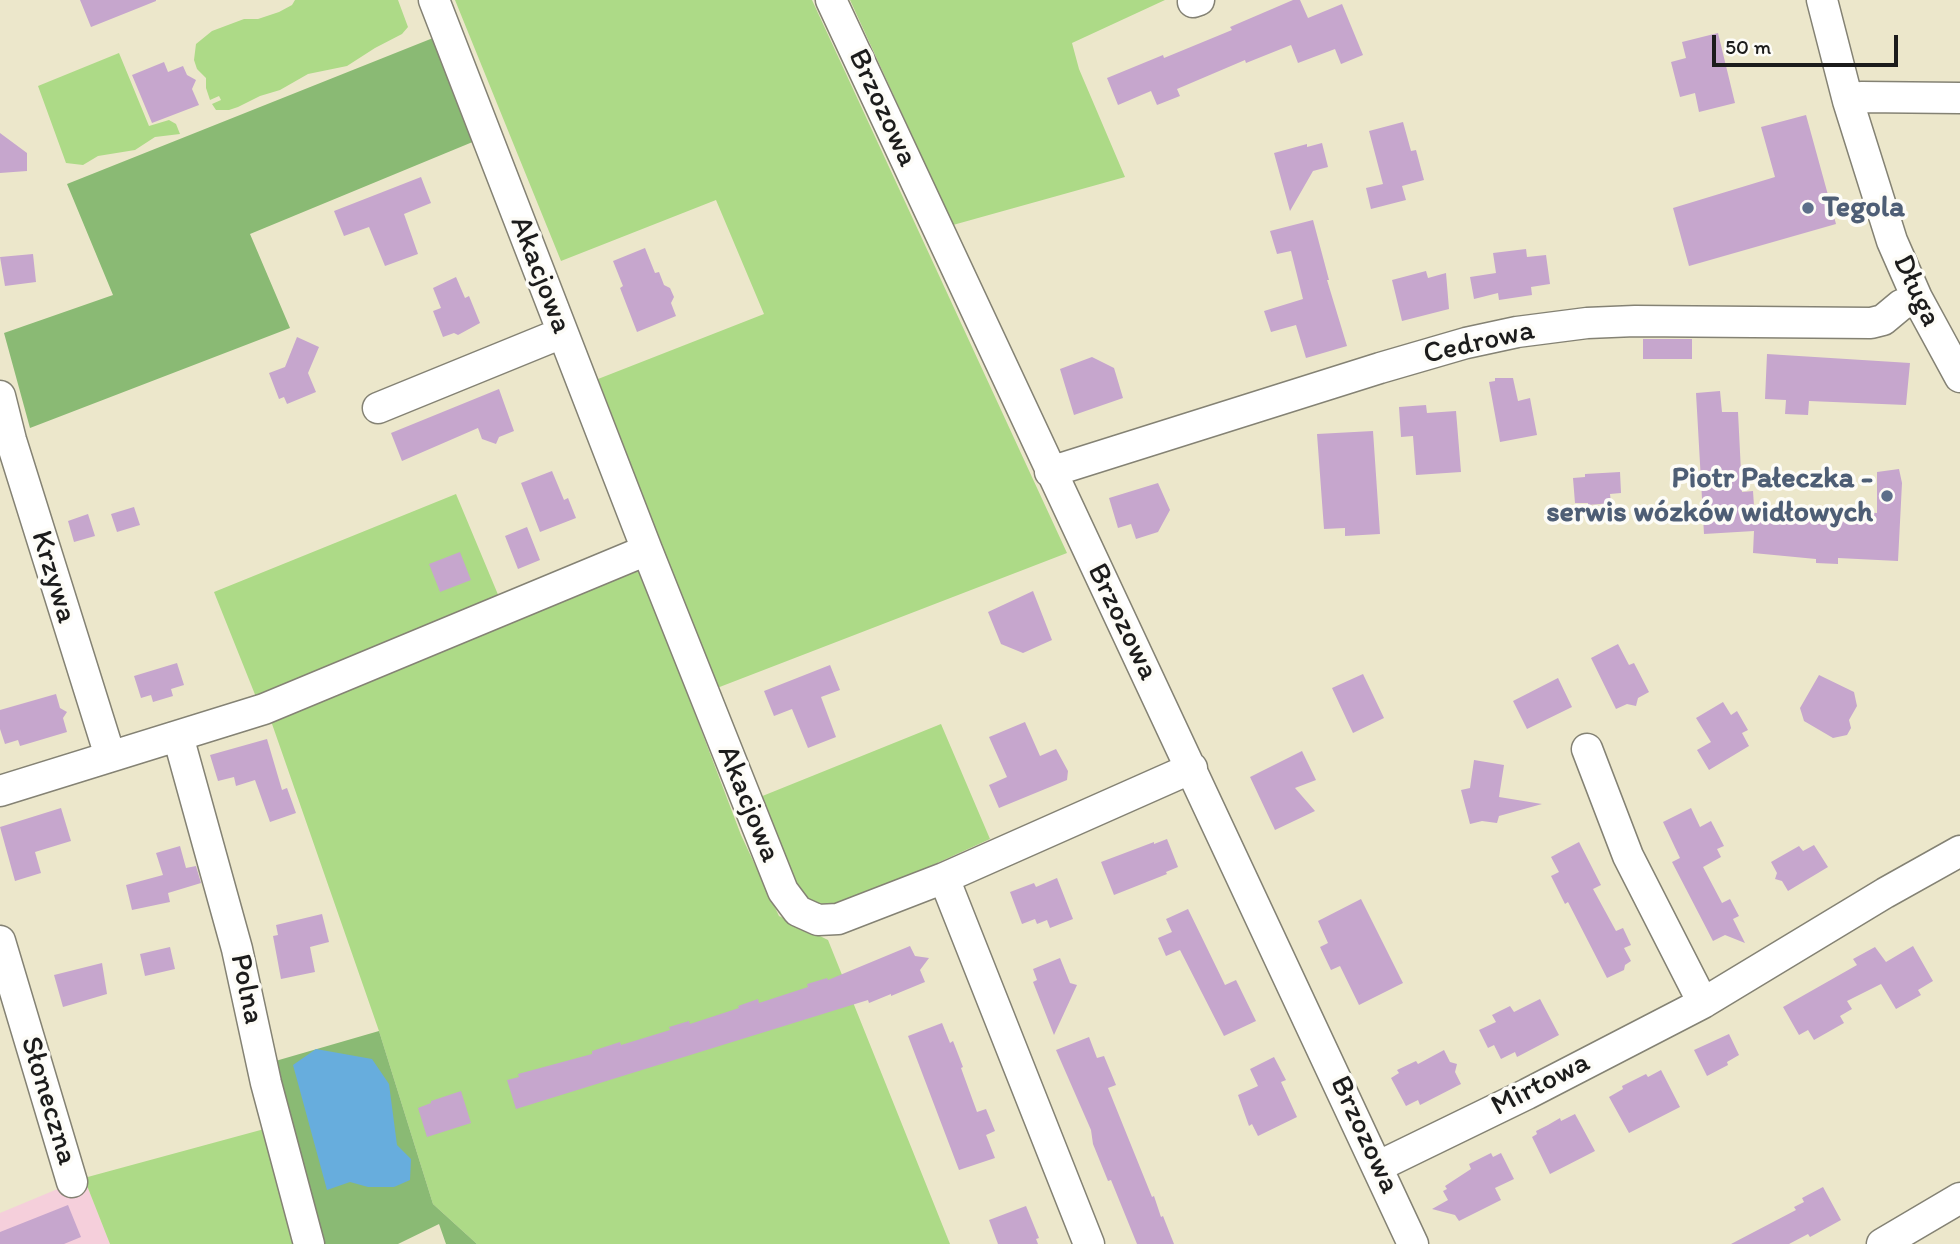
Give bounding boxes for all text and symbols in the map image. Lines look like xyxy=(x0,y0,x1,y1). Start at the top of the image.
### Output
scale bar xyxy=(1715,21,1900,65)
text: 50 m xyxy=(1725,34,1771,59)
street label: Brzozowa xyxy=(839,44,925,172)
place label: Tegola xyxy=(1822,190,1905,226)
marker: Tegola xyxy=(1800,200,1816,216)
street label: Akacjowa xyxy=(501,211,579,339)
street label: Długa xyxy=(1884,249,1948,333)
street label: Cedrowa xyxy=(1420,313,1538,373)
place label: Piotr Pałeczka - serwis wózków widłowych xyxy=(1546,461,1873,532)
marker: Piotr Pałeczka - serwis wózków widłowych xyxy=(1879,488,1895,504)
street label: Krzywa xyxy=(22,527,84,627)
street label: Brzozowa xyxy=(1078,558,1166,686)
street label: Akacjowa xyxy=(708,740,788,868)
street label: Polna xyxy=(221,951,271,1027)
street label: Słoneczna xyxy=(11,1033,85,1169)
street label: Mirtowa xyxy=(1486,1045,1596,1125)
street label: Brzozowa xyxy=(1321,1071,1407,1199)

